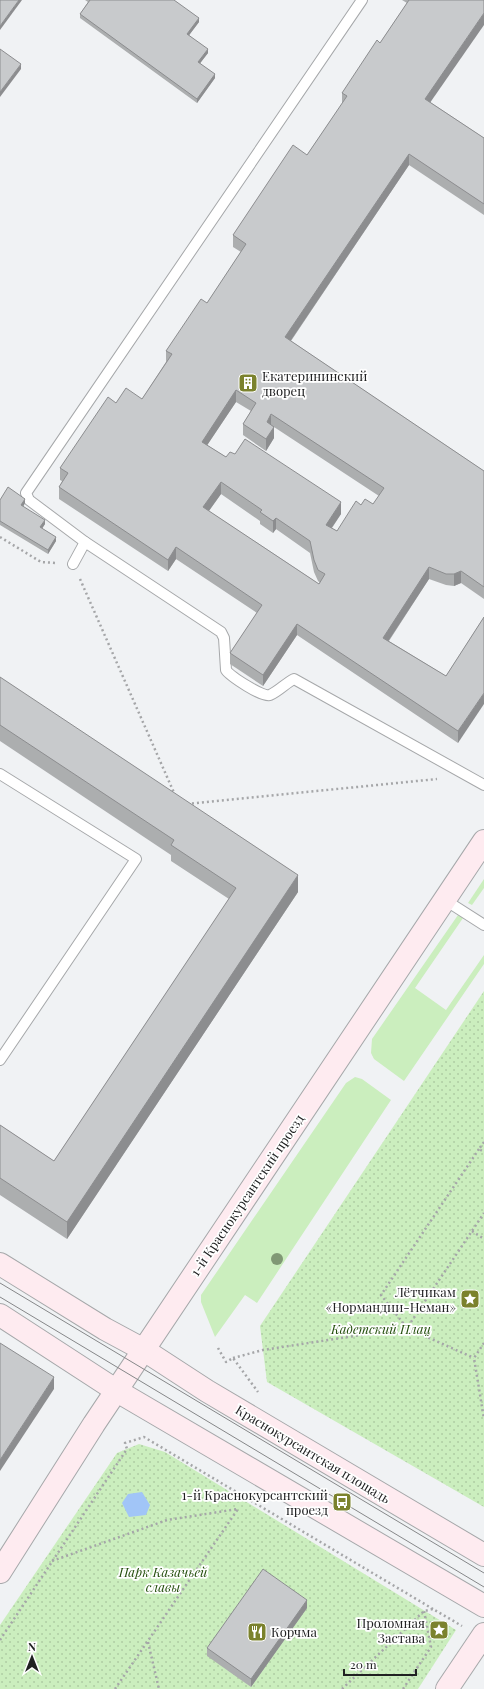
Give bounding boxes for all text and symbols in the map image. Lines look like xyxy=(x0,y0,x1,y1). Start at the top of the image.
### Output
place label: Екатерининский дворец xyxy=(262,367,367,399)
building icon: Екатерининский дворец xyxy=(237,372,259,394)
street label: 1-й Краснокурсантский проезд xyxy=(186,1110,307,1279)
place label: Лётчикам «Нормандии-Неман» xyxy=(326,1283,456,1315)
place icon: Лётчикам «Нормандии-Неман» xyxy=(459,1288,481,1310)
park label: Кадетский Плац xyxy=(330,1320,431,1337)
street label: Краснокурсантская площадь xyxy=(233,1401,394,1507)
place label: 1-й Краснокурсантский проезд xyxy=(182,1486,328,1518)
bus stop icon: 1-й Краснокурсантский проезд xyxy=(331,1491,353,1513)
park label: Парк Казачьей славы xyxy=(118,1563,208,1595)
place label: Проломная Застава xyxy=(356,1614,426,1646)
place icon: Проломная Застава xyxy=(428,1619,450,1641)
restaurant icon: Корчма xyxy=(246,1621,268,1643)
place label: Корчма xyxy=(271,1623,317,1640)
north arrow xyxy=(12,1637,52,1677)
text: N xyxy=(28,1639,36,1654)
scale bar xyxy=(344,1651,416,1677)
text: 20 m xyxy=(350,1656,377,1672)

